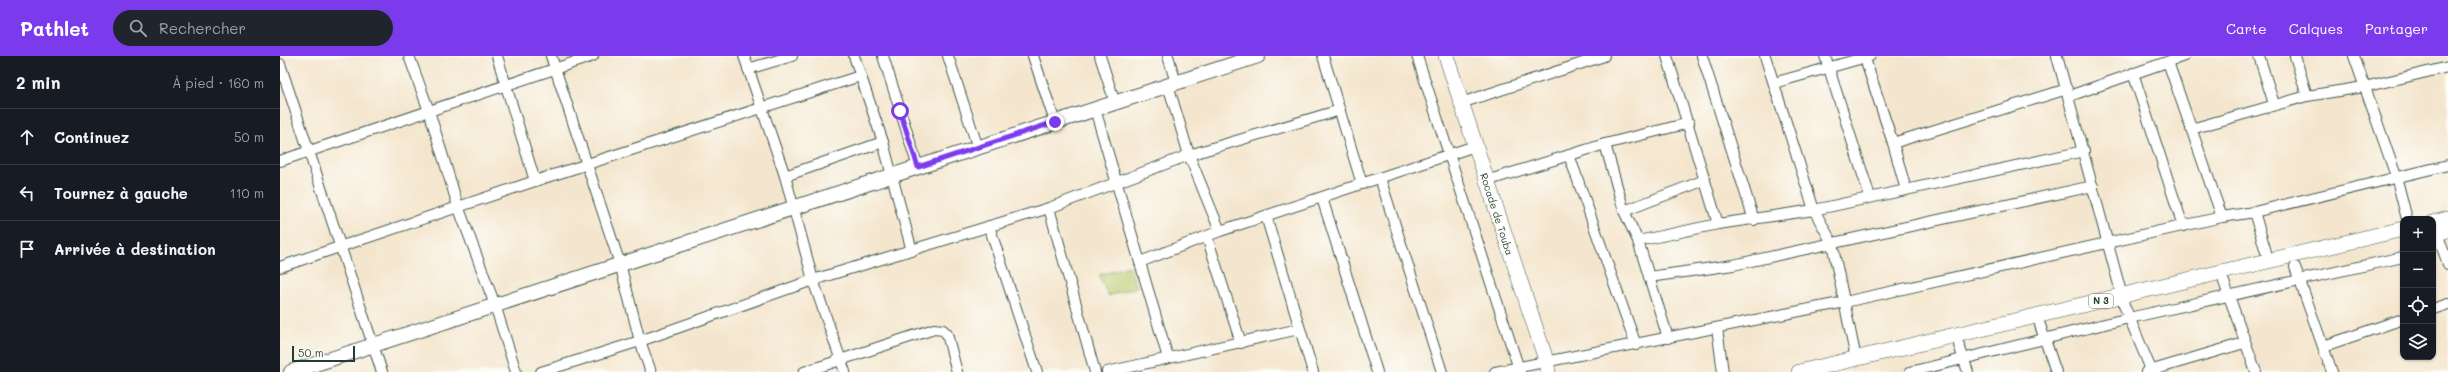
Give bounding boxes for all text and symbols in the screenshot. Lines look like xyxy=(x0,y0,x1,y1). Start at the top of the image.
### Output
search box xyxy=(113,10,393,46)
text: Pathlet xyxy=(20,16,89,41)
icon: search xyxy=(127,17,149,39)
text: Rechercher xyxy=(159,18,246,38)
text: Carte xyxy=(2226,19,2267,38)
text: Calques xyxy=(2289,19,2343,38)
text: Partager xyxy=(2365,19,2428,38)
text: 2 min xyxy=(16,71,61,93)
text: À pied · 160 m xyxy=(172,74,264,91)
route start xyxy=(891,102,909,120)
route end xyxy=(1046,113,1064,131)
icon: ahead xyxy=(16,126,38,148)
text: Continuez xyxy=(54,127,129,147)
text: 50 m xyxy=(234,128,264,145)
street label: Rocade de Touba xyxy=(1477,171,1517,257)
icon: left xyxy=(16,182,38,204)
text: Tournez à gauche xyxy=(54,183,188,203)
text: 110 m xyxy=(230,184,264,201)
map controls xyxy=(2400,216,2436,360)
button: + xyxy=(2400,216,2436,252)
icon: arrive xyxy=(16,238,38,260)
text: Arrivée à destination xyxy=(54,239,216,259)
button: − xyxy=(2400,252,2436,288)
button: locate xyxy=(2400,288,2436,324)
road number: N 3 xyxy=(2089,294,2113,308)
button: layers xyxy=(2400,324,2436,360)
scale bar xyxy=(292,344,355,363)
text: 50 m xyxy=(298,345,324,360)

